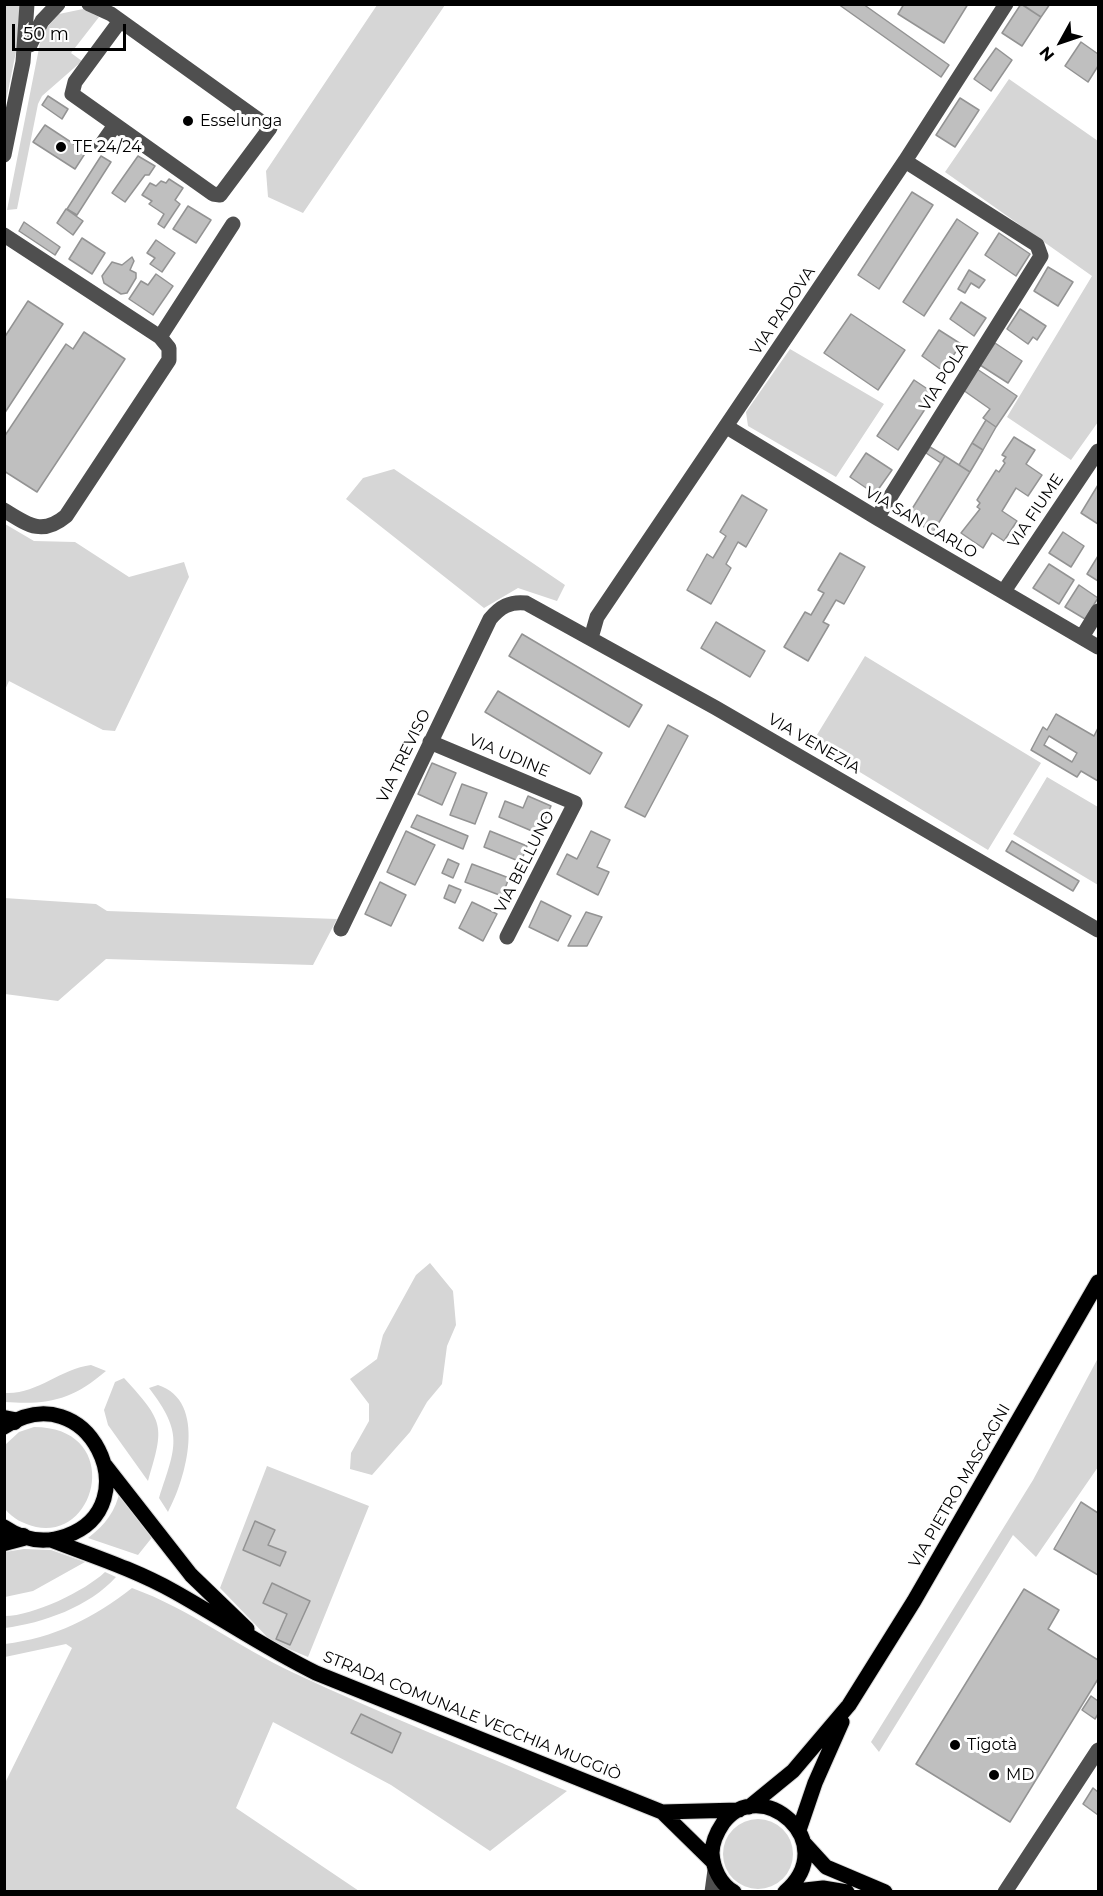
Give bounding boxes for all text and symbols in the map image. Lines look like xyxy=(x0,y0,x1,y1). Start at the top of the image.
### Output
scale bar xyxy=(15,12,129,50)
north arrow xyxy=(1031,12,1091,72)
text: 50 m xyxy=(23,23,69,45)
text: N xyxy=(1035,43,1058,65)
place label: Esselunga xyxy=(200,111,282,131)
marker: Esselunga xyxy=(181,114,195,128)
place label: TE 24/24 xyxy=(73,137,141,157)
marker: TE 24/24 xyxy=(54,140,68,154)
street label: VIA PADOVA xyxy=(747,263,819,359)
street label: VIA POLA xyxy=(915,339,973,415)
street label: VIA FIUME xyxy=(1004,470,1068,552)
street label: VIA SAN CARLO xyxy=(861,483,981,563)
street label: VIA TREVISO xyxy=(373,706,435,806)
street label: VIA VENEZIA xyxy=(764,710,864,778)
street label: VIA UDINE xyxy=(466,730,552,782)
street label: VIA BELLUNO xyxy=(491,808,559,916)
street label: VIA PIETRO MASCAGNI xyxy=(905,1401,1015,1571)
street label: STRADA COMUNALE VECCHIA MUGGIÒ xyxy=(320,1647,624,1785)
place label: Tigotà xyxy=(967,1735,1017,1755)
marker: Tigotà xyxy=(948,1738,962,1752)
place label: MD xyxy=(1006,1765,1034,1785)
marker: MD xyxy=(987,1768,1001,1782)

